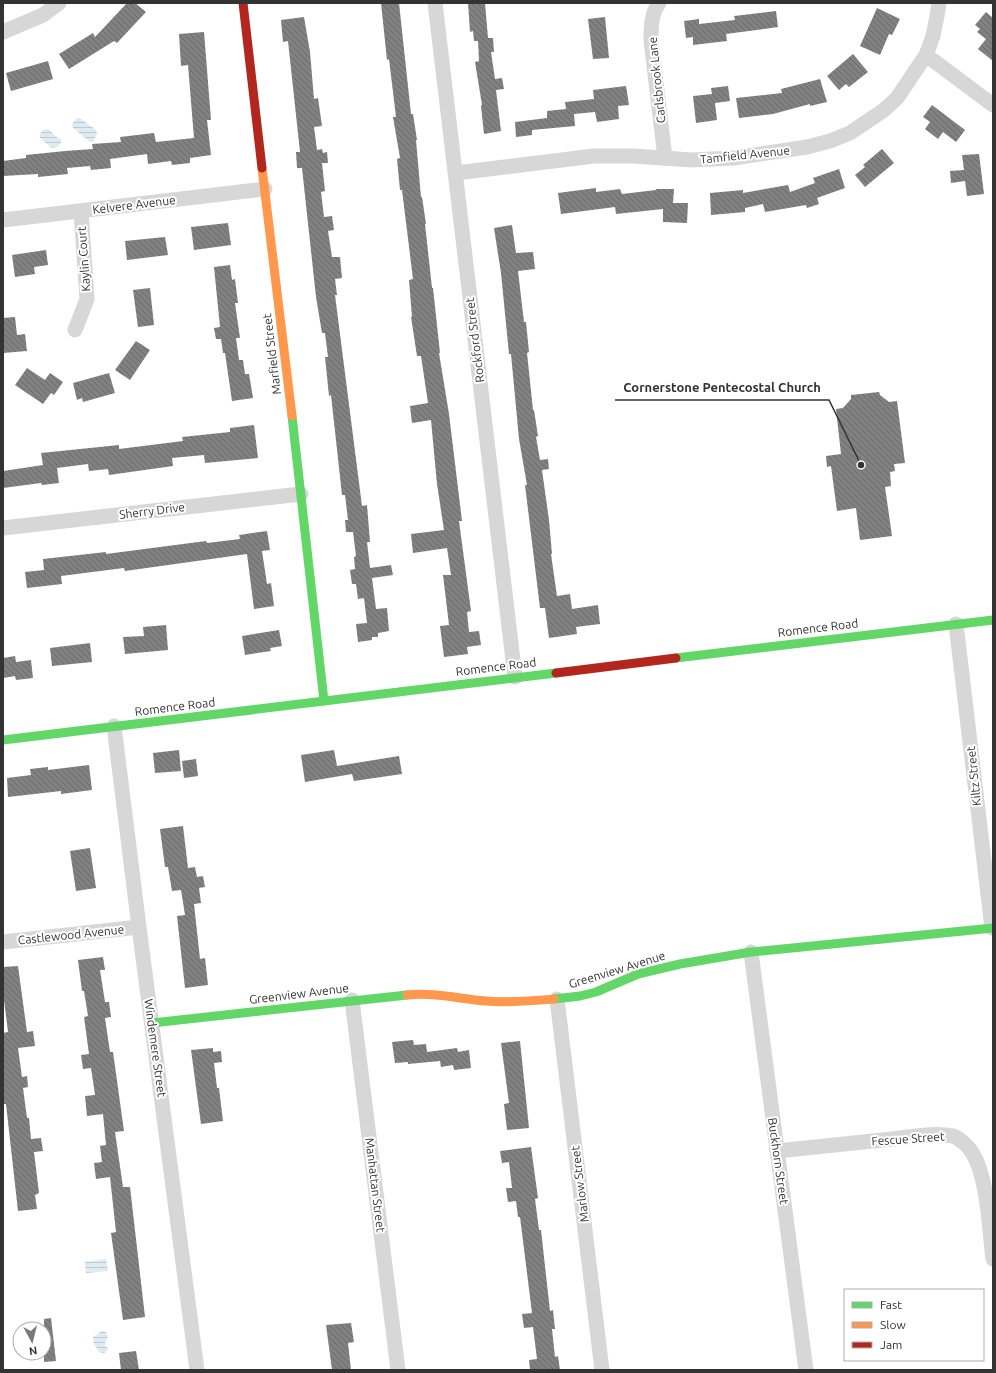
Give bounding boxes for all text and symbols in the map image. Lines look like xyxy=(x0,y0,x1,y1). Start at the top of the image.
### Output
street label: Carlsbrook Lane xyxy=(646,36,667,124)
street label: Tamfield Avenue xyxy=(699,143,790,166)
street label: Kelvere Avenue xyxy=(92,193,176,216)
street label: Kaylin Court xyxy=(75,226,92,292)
street label: Rockford Street xyxy=(463,297,486,383)
street label: Marfield Street xyxy=(260,312,283,395)
callout: Cornerstone Pentecostal Church xyxy=(615,375,829,400)
text: Cornerstone Pentecostal Church xyxy=(623,380,821,394)
street label: Sherry Drive xyxy=(118,500,186,521)
street label: Romence Road xyxy=(777,616,859,639)
street label: Romence Road xyxy=(455,655,537,678)
street label: Romence Road xyxy=(134,695,216,718)
street label: Kiltz Street xyxy=(964,745,983,807)
street label: Castlewood Avenue xyxy=(17,922,125,947)
street label: Greenview Avenue xyxy=(567,949,667,990)
street label: Greenview Avenue xyxy=(248,981,350,1006)
street label: Windemere Street xyxy=(142,998,169,1098)
street label: Buckhorn Street xyxy=(766,1117,791,1206)
street label: Fescue Street xyxy=(871,1129,945,1148)
street label: Manhattan Street xyxy=(363,1137,388,1233)
street label: Marlow Street xyxy=(568,1145,591,1223)
legend xyxy=(844,1289,984,1361)
text: Fast xyxy=(880,1298,902,1311)
text: Slow xyxy=(880,1318,906,1331)
north arrow xyxy=(12,1321,52,1361)
text: Jam xyxy=(880,1338,902,1351)
text: N xyxy=(28,1344,38,1357)

